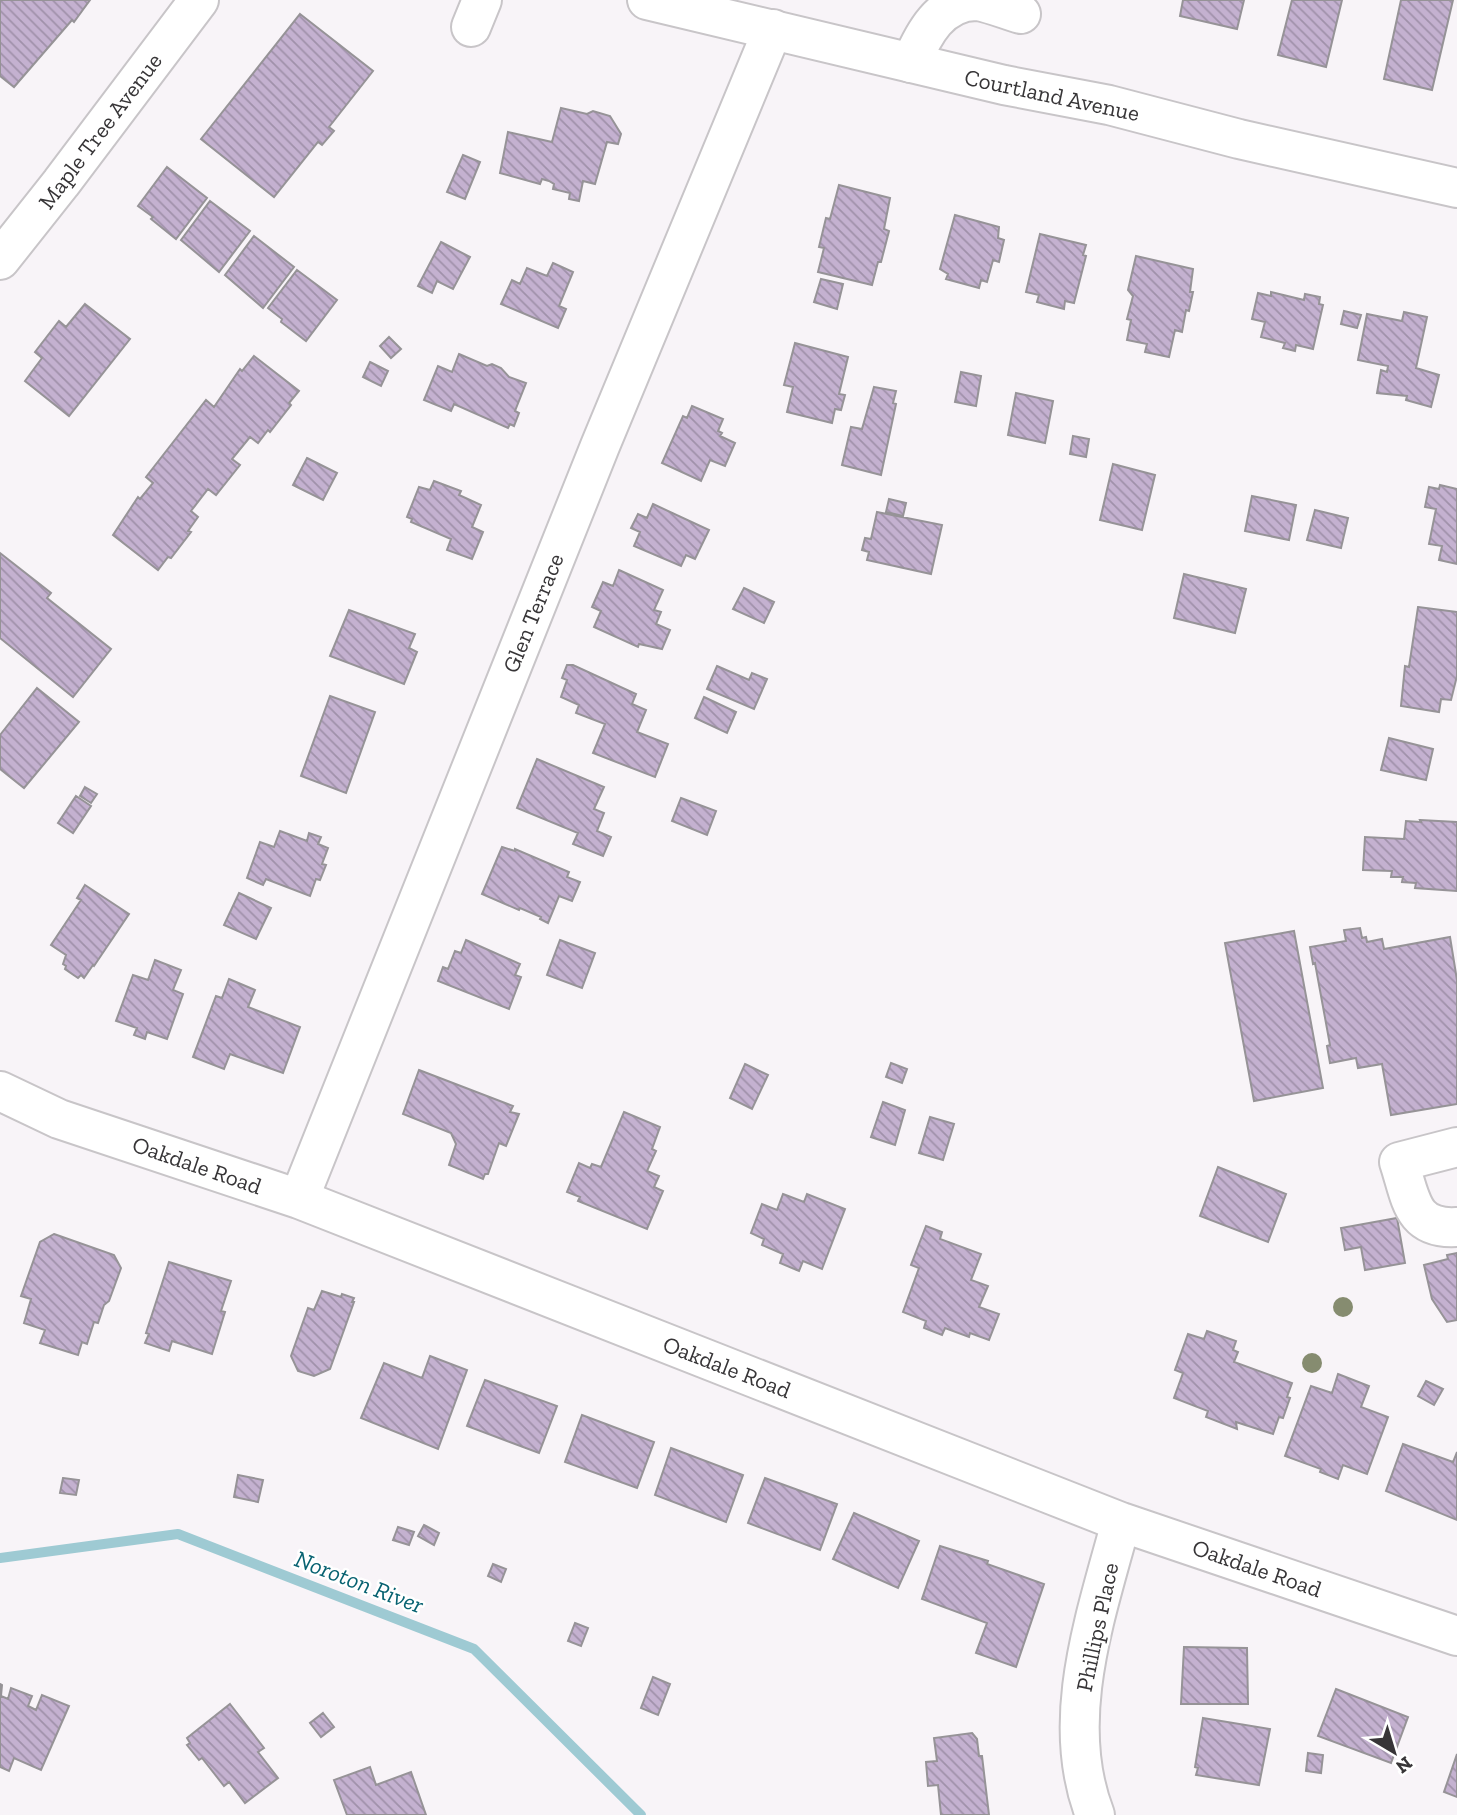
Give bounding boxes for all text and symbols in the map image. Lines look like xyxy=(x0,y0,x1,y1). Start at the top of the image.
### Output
street label: Maple Tree Avenue xyxy=(32,47,168,215)
street label: Courtland Avenue xyxy=(962,63,1142,127)
street label: Glen Terrace xyxy=(496,549,570,677)
street label: Oakdale Road xyxy=(129,1130,266,1200)
street label: Oakdale Road xyxy=(659,1330,795,1404)
street label: Oakdale Road xyxy=(1189,1533,1326,1603)
water label: Noroton River xyxy=(291,1544,428,1620)
street label: Phillips Place xyxy=(1070,1560,1124,1694)
north arrow xyxy=(1359,1717,1429,1787)
text: N xyxy=(1391,1751,1417,1779)

